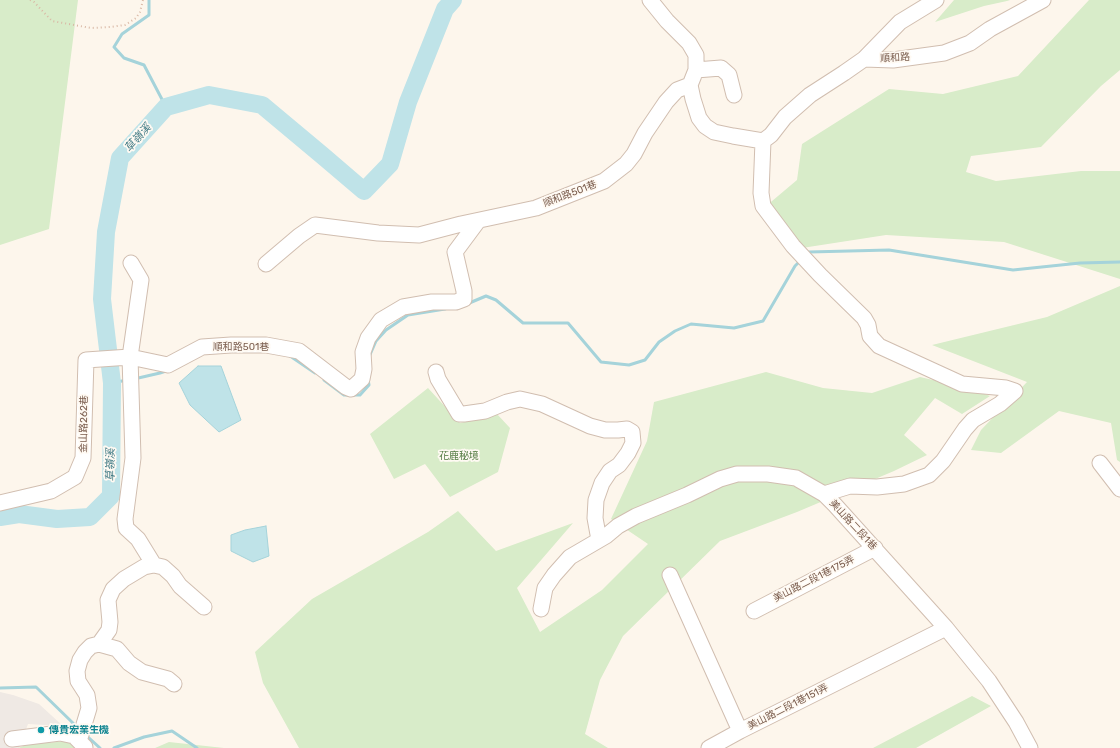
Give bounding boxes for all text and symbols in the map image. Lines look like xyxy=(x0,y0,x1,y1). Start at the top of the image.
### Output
street label: 順和路 xyxy=(880,51,910,65)
water label: 草嶺溪 xyxy=(122,121,154,155)
street label: 順和路501巷 xyxy=(541,178,599,210)
street label: 順和路501巷 xyxy=(213,341,269,353)
street label: 金山路262巷 xyxy=(77,395,91,453)
water label: 草嶺溪 xyxy=(104,449,118,481)
park label: 花鹿秘境 xyxy=(439,450,479,462)
street label: 美山路二段1巷 xyxy=(827,497,879,553)
street label: 美山路二段1巷175弄 xyxy=(771,553,857,605)
street label: 美山路二段1巷151弄 xyxy=(746,682,830,732)
place label: 傳貴宏業生機 xyxy=(49,724,109,736)
marker: 傳貴宏業生機 xyxy=(36,725,46,735)

